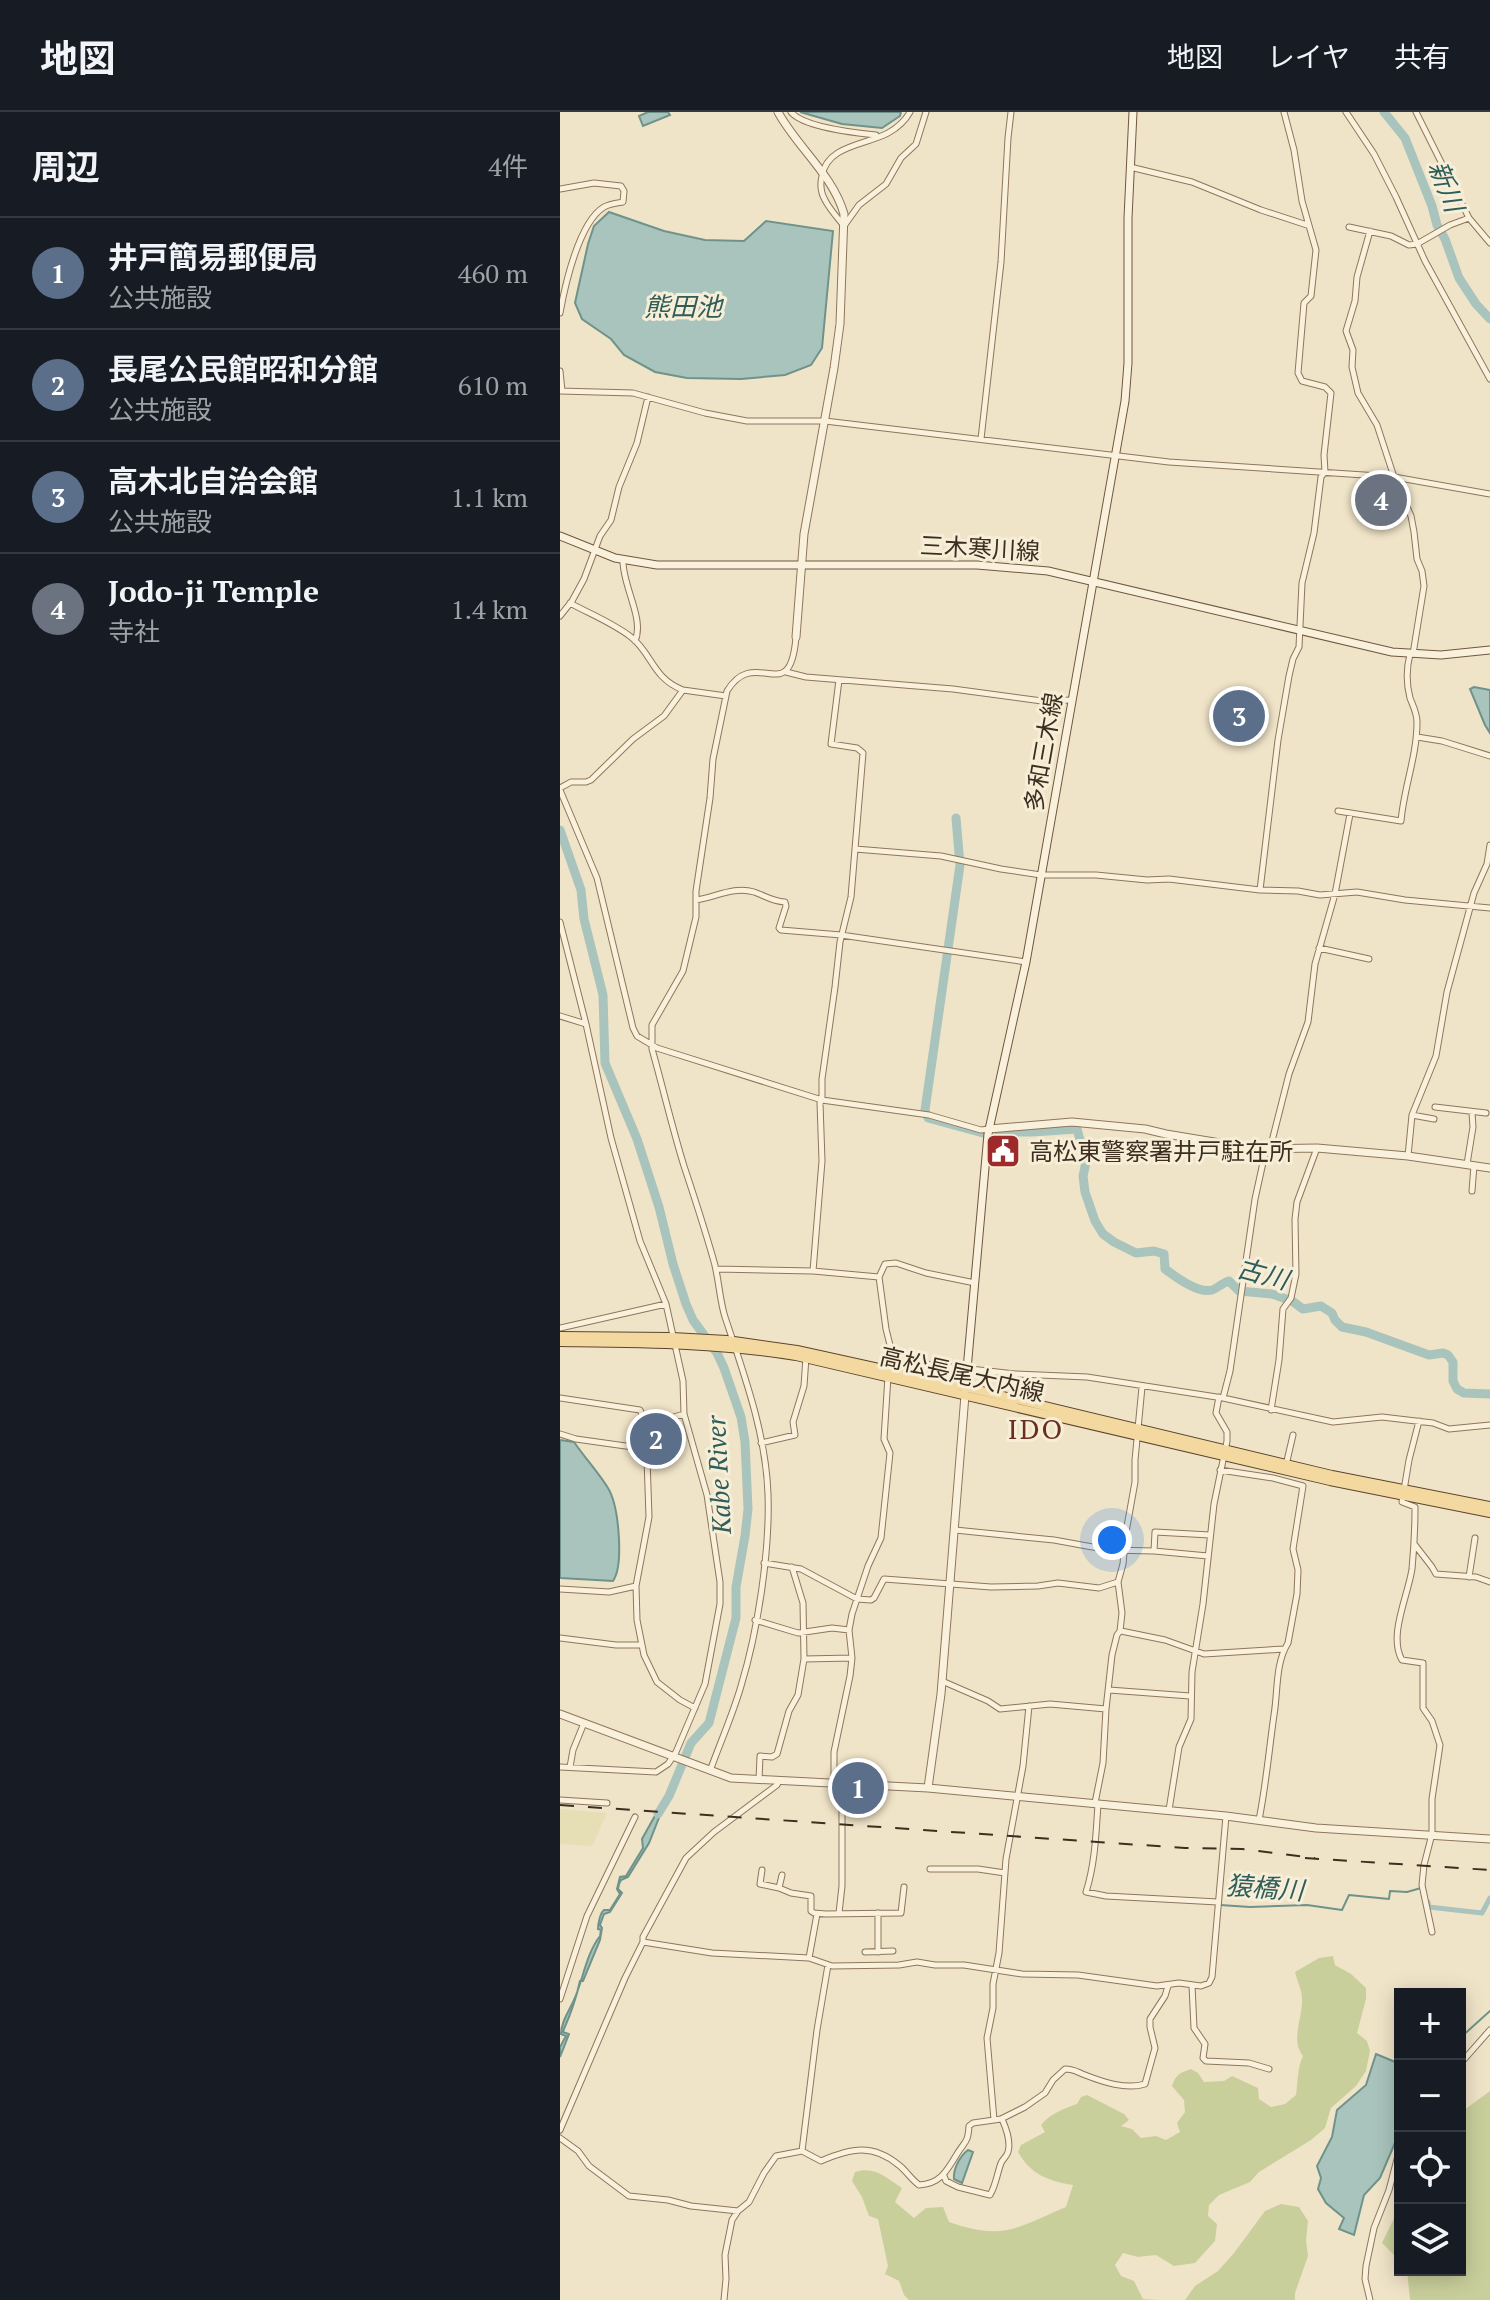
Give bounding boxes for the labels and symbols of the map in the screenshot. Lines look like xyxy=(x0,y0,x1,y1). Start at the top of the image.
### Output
water label: 新川 xyxy=(1422,156,1473,219)
water label: 熊田池 xyxy=(644,289,725,323)
pin: 4 xyxy=(1355,470,1407,530)
street label: 三木寒川線 xyxy=(919,529,1041,567)
pin: 3 xyxy=(1213,686,1265,746)
street label: 多和三木線 xyxy=(1017,690,1069,814)
public building icon: 高松東警察署井戸駐在所 xyxy=(984,1132,1022,1170)
place label: 高松東警察署井戸駐在所 xyxy=(1029,1135,1293,1167)
water label: 古川 xyxy=(1233,1250,1295,1297)
street label: 高松長尾大内線 xyxy=(877,1340,1047,1408)
pin: 2 xyxy=(630,1409,682,1469)
district label: IDO xyxy=(1008,1410,1064,1447)
water label: Kabe River xyxy=(698,1414,738,1536)
your location xyxy=(1092,1520,1132,1560)
pin: 1 xyxy=(832,1758,884,1818)
water label: 猿橋川 xyxy=(1225,1867,1308,1907)

